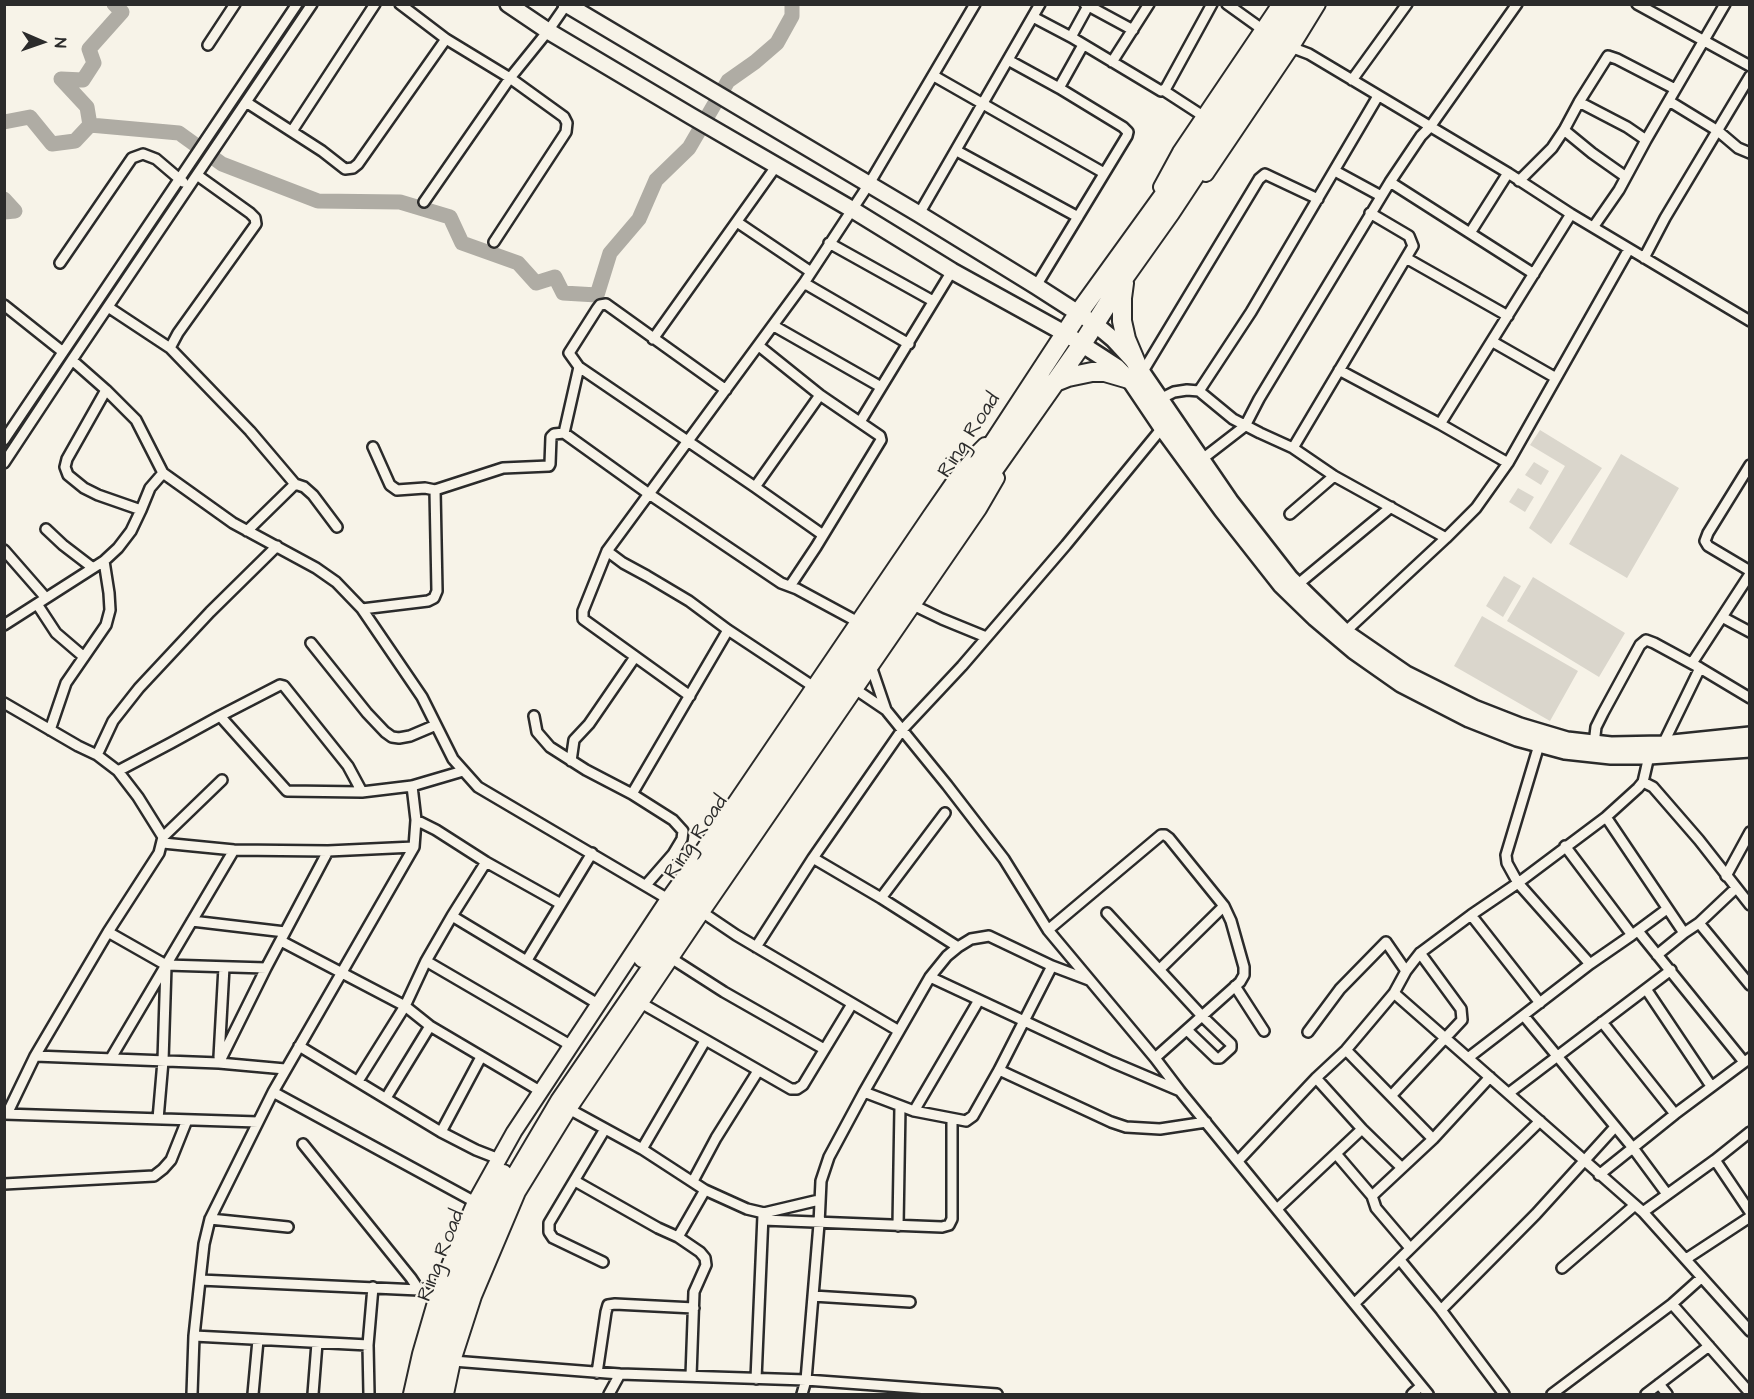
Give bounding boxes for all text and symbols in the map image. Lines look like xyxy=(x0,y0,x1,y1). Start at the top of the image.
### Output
north arrow xyxy=(12,12,72,72)
text: N xyxy=(49,37,71,48)
street label: Ring Road xyxy=(933,389,1007,483)
street label: Ring Road xyxy=(660,791,734,885)
street label: Ring Road xyxy=(413,1207,471,1305)

